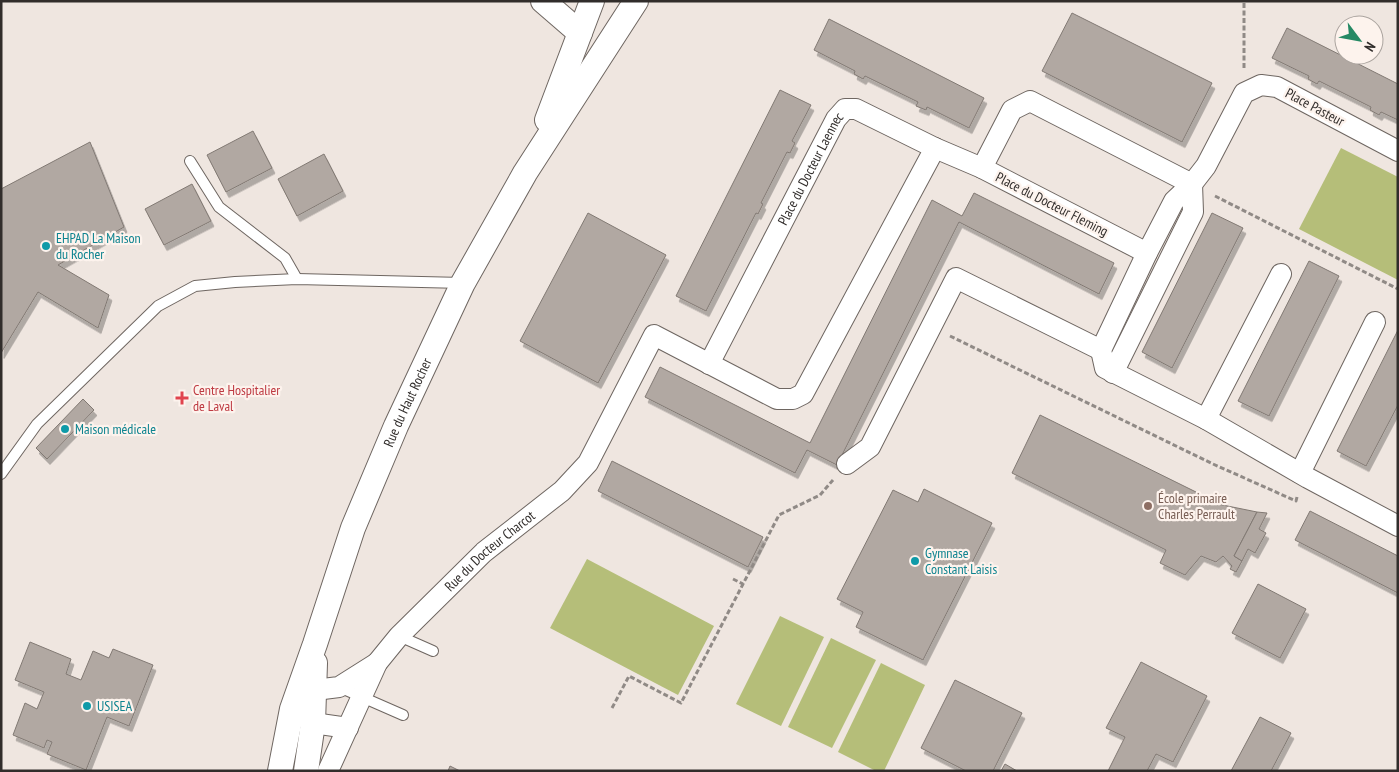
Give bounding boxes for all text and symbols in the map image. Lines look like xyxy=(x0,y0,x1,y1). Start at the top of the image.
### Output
north arrow xyxy=(1334,15,1384,65)
text: N xyxy=(1360,39,1380,55)
street label: Place Pasteur xyxy=(1282,84,1348,130)
street label: Place du Docteur Laennec xyxy=(774,108,847,228)
street label: Place du Docteur Fleming xyxy=(993,168,1111,240)
place label: EHPAD La Maison du Rocher xyxy=(56,229,141,263)
marker: EHPAD La Maison du Rocher xyxy=(40,240,52,252)
street label: Rue du Haut Rocher xyxy=(379,355,436,450)
place label: Centre Hospitalier de Laval xyxy=(193,381,280,415)
marker: Centre Hospitalier de Laval xyxy=(175,391,189,405)
place label: Maison médicale xyxy=(75,420,156,438)
marker: Maison médicale xyxy=(59,423,71,435)
place label: École primaire Charles Perrault xyxy=(1158,489,1235,523)
marker: École primaire Charles Perrault xyxy=(1142,500,1154,512)
street label: Rue du Docteur Charcot xyxy=(441,507,539,595)
place label: Gymnase Constant Laisis xyxy=(925,544,997,578)
marker: Gymnase Constant Laisis xyxy=(909,555,921,567)
place label: USISEA xyxy=(97,697,133,715)
marker: USISEA xyxy=(81,700,93,712)

